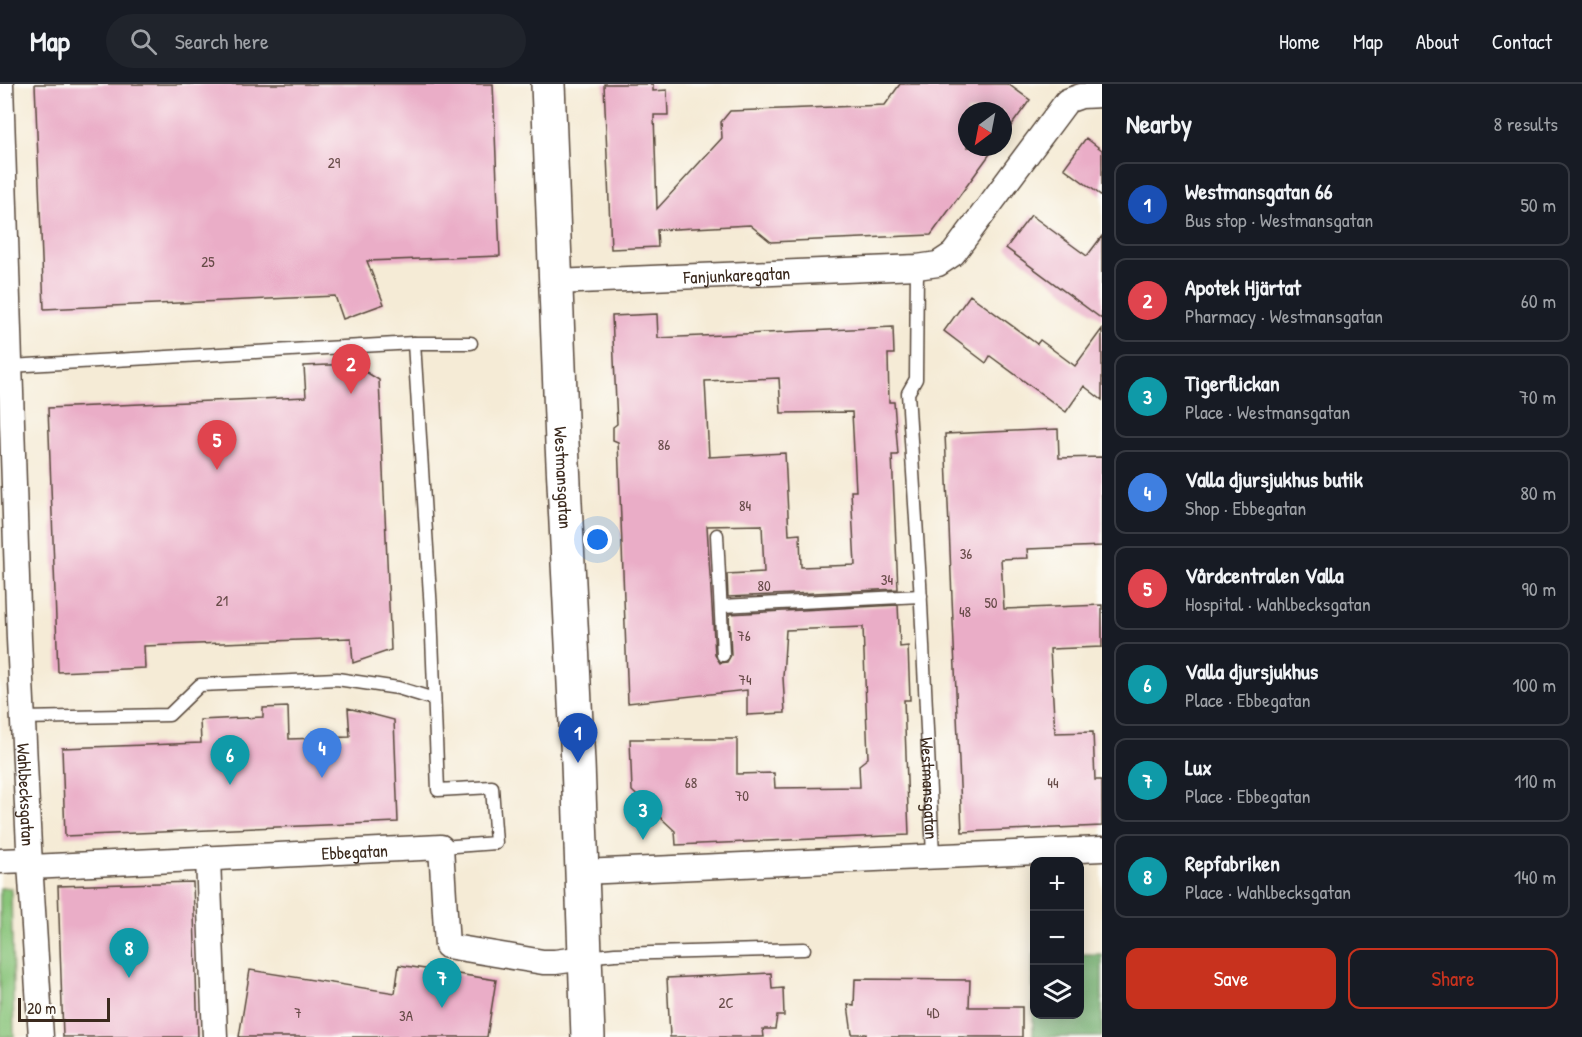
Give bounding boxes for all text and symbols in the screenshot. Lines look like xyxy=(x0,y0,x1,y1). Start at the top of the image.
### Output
search box xyxy=(106,14,526,68)
text: Map xyxy=(30,22,70,60)
icon: search xyxy=(127,25,160,58)
text: Search here xyxy=(175,26,269,56)
text: Home xyxy=(1279,27,1320,56)
text: Map xyxy=(1353,27,1383,56)
text: About xyxy=(1416,27,1459,56)
text: Contact xyxy=(1492,27,1552,56)
north arrow xyxy=(958,102,1012,156)
text: Nearby xyxy=(1126,106,1192,141)
text: 8 results xyxy=(1493,110,1558,137)
house number: 29 xyxy=(328,152,341,173)
text: Westmansgatan 66 xyxy=(1185,176,1333,206)
text: 1 xyxy=(1144,191,1151,218)
text: 50 m xyxy=(1520,191,1556,218)
text: Bus stop · Westmansgatan xyxy=(1185,206,1373,233)
house number: 25 xyxy=(201,251,215,272)
street label: Fanjunkaregatan xyxy=(682,260,791,289)
text: Apotek Hjärtat xyxy=(1185,272,1301,302)
text: 2 xyxy=(1143,287,1152,314)
text: 60 m xyxy=(1521,287,1556,314)
text: Pharmacy · Westmansgatan xyxy=(1185,302,1383,329)
pin: 2 xyxy=(332,344,370,394)
text: Tigerflickan xyxy=(1185,368,1280,398)
text: 3 xyxy=(1143,383,1152,410)
text: 70 m xyxy=(1519,383,1556,410)
text: Place · Westmansgatan xyxy=(1185,398,1350,425)
pin: 5 xyxy=(198,420,236,470)
street label: Westmansgatan xyxy=(549,426,579,529)
house number: 86 xyxy=(658,434,670,455)
text: Valla djursjukhus butik xyxy=(1185,464,1363,494)
text: 4 xyxy=(1144,479,1151,506)
text: 80 m xyxy=(1520,479,1556,506)
text: Shop · Ebbegatan xyxy=(1185,494,1306,521)
house number: 84 xyxy=(739,495,751,516)
your location xyxy=(583,525,612,554)
house number: 36 xyxy=(960,543,972,564)
text: Vårdcentralen Valla xyxy=(1185,560,1344,590)
house number: 34 xyxy=(881,569,894,590)
house number: 80 xyxy=(757,575,771,596)
text: 5 xyxy=(1143,575,1152,602)
text: 90 m xyxy=(1522,575,1556,602)
house number: 21 xyxy=(216,590,228,611)
text: Hospital · Wahlbecksgatan xyxy=(1185,590,1371,617)
house number: 50 xyxy=(984,592,998,613)
house number: 48 xyxy=(959,601,971,622)
house number: 76 xyxy=(737,625,751,646)
text: Valla djursjukhus xyxy=(1185,656,1318,686)
house number: 74 xyxy=(738,669,752,690)
text: 6 xyxy=(1144,671,1151,698)
text: 100 m xyxy=(1513,671,1556,698)
text: Place · Ebbegatan xyxy=(1185,686,1310,713)
pin: 1 xyxy=(558,714,598,763)
pin: 4 xyxy=(302,728,342,778)
pin: 6 xyxy=(210,736,250,785)
street label: Westmansgatan xyxy=(915,737,945,840)
street label: Wahlbecksgatan xyxy=(12,742,41,847)
text: Lux xyxy=(1185,752,1212,782)
text: 7 xyxy=(1143,767,1152,794)
text: 110 m xyxy=(1514,767,1556,794)
house number: 68 xyxy=(685,772,697,793)
house number: 44 xyxy=(1047,772,1059,793)
text: Place · Ebbegatan xyxy=(1185,782,1310,809)
house number: 70 xyxy=(735,785,749,806)
pin: 3 xyxy=(624,790,662,840)
street label: Ebbegatan xyxy=(321,837,388,865)
text: Repfabriken xyxy=(1185,848,1280,878)
map controls xyxy=(1030,857,1084,1019)
button: + xyxy=(1030,857,1084,911)
text: 8 xyxy=(1143,863,1152,890)
text: 140 m xyxy=(1514,863,1556,890)
text: Place · Wahlbecksgatan xyxy=(1185,878,1351,905)
button: − xyxy=(1030,911,1084,965)
pin: 8 xyxy=(110,928,148,978)
button: Save xyxy=(1126,948,1336,1009)
button: Share xyxy=(1348,948,1558,1009)
pin: 7 xyxy=(422,958,462,1008)
button: layers xyxy=(1030,965,1084,1019)
house number: 2C xyxy=(718,992,734,1013)
scale bar xyxy=(18,995,110,1022)
text: 20 m xyxy=(27,997,56,1019)
house number: 7 xyxy=(294,1002,302,1023)
house number: 4D xyxy=(927,1002,940,1023)
house number: 3A xyxy=(399,1005,414,1026)

